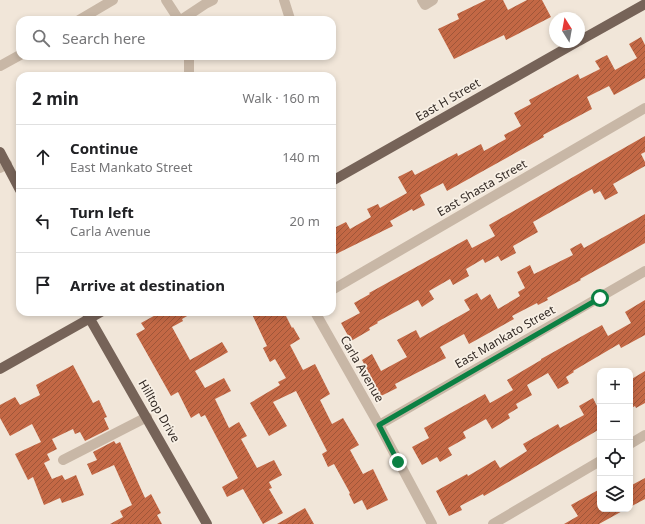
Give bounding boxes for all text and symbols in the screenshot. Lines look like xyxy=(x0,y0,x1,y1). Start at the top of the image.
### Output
north arrow xyxy=(549,12,585,48)
search box xyxy=(16,16,336,60)
icon: search xyxy=(30,27,52,49)
text: Search here xyxy=(62,28,145,48)
street label: East H Street xyxy=(412,74,484,125)
text: 2 min xyxy=(32,87,79,110)
text: Walk · 160 m xyxy=(242,89,320,107)
text: Continue xyxy=(70,138,138,158)
icon: ahead xyxy=(32,146,54,168)
text: 140 m xyxy=(282,148,320,166)
street label: East Shasta Street xyxy=(434,155,530,220)
text: East Mankato Street xyxy=(70,158,192,176)
text: Turn left xyxy=(70,202,134,222)
icon: left xyxy=(32,210,54,232)
text: 20 m xyxy=(290,212,320,230)
text: Carla Avenue xyxy=(70,222,151,240)
icon: arrive xyxy=(32,274,54,296)
text: Arrive at destination xyxy=(70,275,225,295)
route start xyxy=(591,289,609,307)
street label: East Mankato Street xyxy=(452,301,559,372)
street label: Carla Avenue xyxy=(336,332,388,405)
map controls xyxy=(597,368,633,512)
button: + xyxy=(597,368,633,404)
street label: Hilltop Drive xyxy=(135,376,184,445)
button: − xyxy=(597,404,633,440)
button: locate xyxy=(597,440,633,476)
route end xyxy=(389,453,407,471)
button: layers xyxy=(597,476,633,512)

